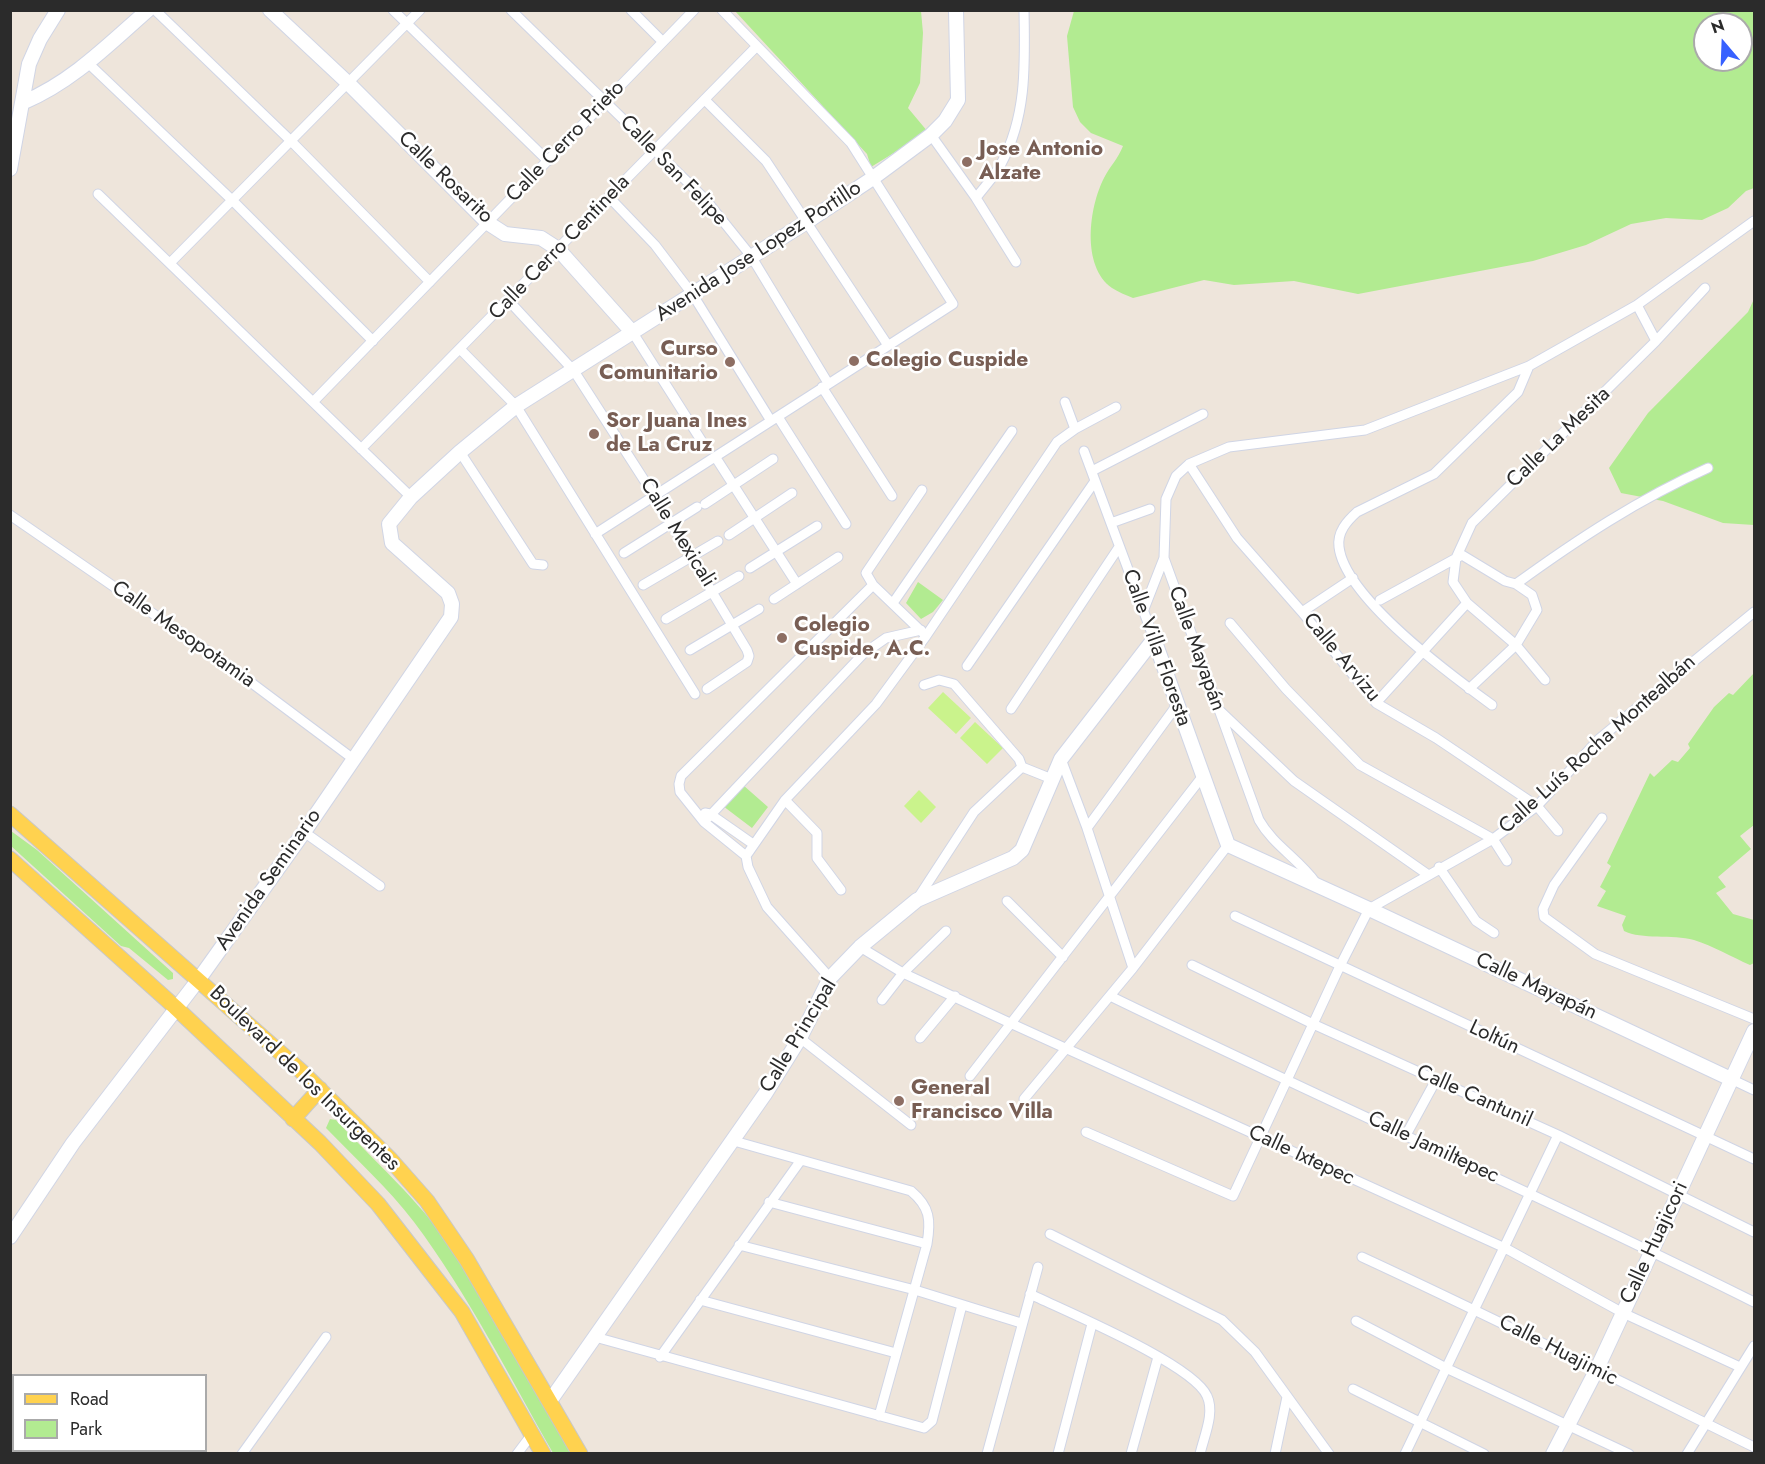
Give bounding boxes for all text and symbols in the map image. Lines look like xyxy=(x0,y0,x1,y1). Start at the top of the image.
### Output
north arrow xyxy=(1693,12,1753,72)
text: N xyxy=(1708,13,1727,39)
street label: Calle Cerro Prieto xyxy=(502,76,630,208)
street label: Calle San Felipe xyxy=(614,110,732,232)
street label: Calle Rosarito xyxy=(392,126,498,230)
place label: Jose Antonio Alzate xyxy=(979,137,1103,187)
marker: Jose Antonio Alzate xyxy=(960,155,974,169)
street label: Calle Cerro Centinela xyxy=(484,170,636,326)
street label: Avenida Jose Lopez Portillo xyxy=(651,176,867,328)
place label: Curso Comunitario xyxy=(599,337,718,387)
place label: Colegio Cuspide xyxy=(866,348,1028,374)
marker: Colegio Cuspide xyxy=(847,354,861,368)
marker: Curso Comunitario xyxy=(723,355,737,369)
street label: Calle La Mesita xyxy=(1502,382,1616,494)
place label: Sor Juana Ines de La Cruz xyxy=(606,409,747,459)
marker: Sor Juana Ines de La Cruz xyxy=(587,427,601,441)
street label: Calle Mexicali xyxy=(634,474,720,592)
street label: Calle Villa Floresta xyxy=(1116,566,1196,730)
street label: Calle Mesopotamia xyxy=(106,576,260,694)
street label: Calle Mayapán xyxy=(1162,583,1230,715)
street label: Calle Arvizu xyxy=(1297,608,1385,708)
place label: Colegio Cuspide, A.C. xyxy=(794,613,930,663)
marker: Colegio Cuspide, A.C. xyxy=(775,631,789,645)
street label: Calle Luís Rocha Montealbán xyxy=(1495,650,1701,840)
street label: Avenida Seminario xyxy=(211,804,327,956)
street label: Calle Mayapán xyxy=(1471,948,1601,1026)
street label: Calle Principal xyxy=(755,974,843,1098)
street label: Boulevard de los Insurgentes xyxy=(203,981,405,1177)
street label: Loltún xyxy=(1465,1015,1523,1061)
street label: Calle Cantunil xyxy=(1412,1060,1536,1134)
place label: General Francisco Villa xyxy=(911,1076,1053,1126)
marker: General Francisco Villa xyxy=(892,1094,906,1108)
street label: Calle Jamiltepec xyxy=(1363,1107,1503,1189)
street label: Calle Ixtepec xyxy=(1244,1121,1358,1191)
street label: Calle Huajicori xyxy=(1616,1178,1694,1308)
street label: Calle Huajimic xyxy=(1494,1310,1622,1392)
legend xyxy=(12,1374,207,1452)
text: Road xyxy=(70,1386,109,1412)
text: Park xyxy=(70,1416,102,1442)

